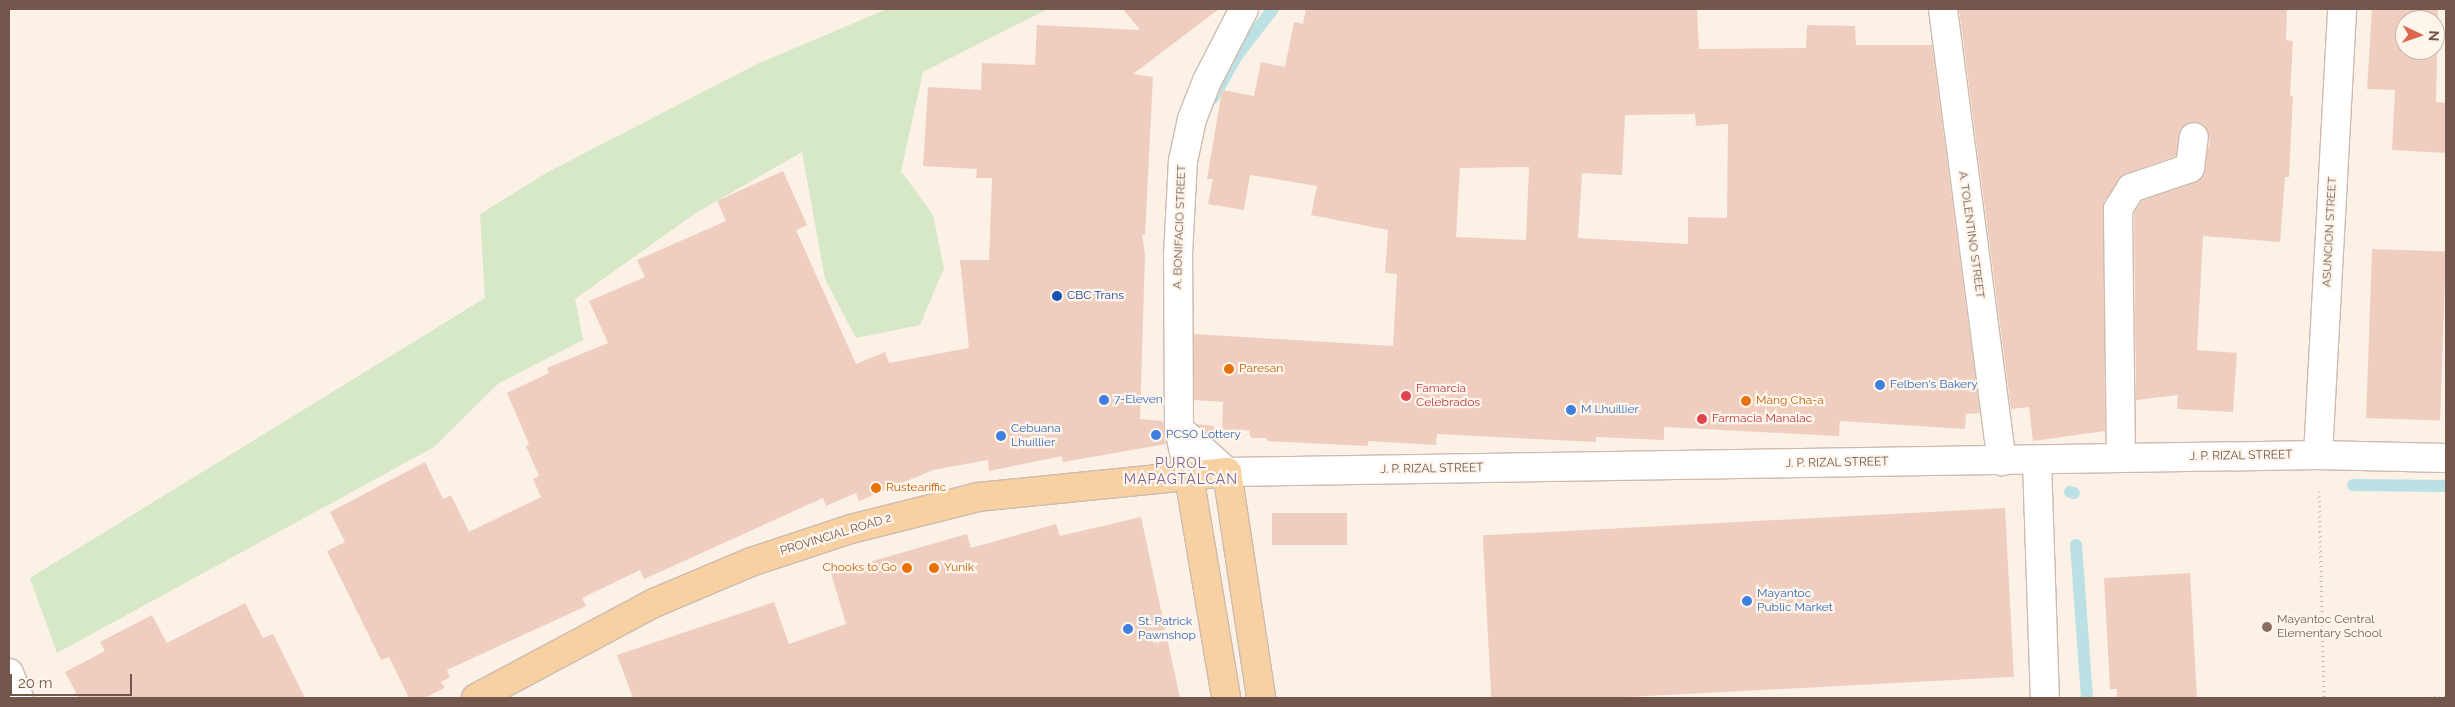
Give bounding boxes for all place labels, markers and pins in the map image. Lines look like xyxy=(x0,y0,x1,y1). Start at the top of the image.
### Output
place label: CBC Trans xyxy=(1067,289,1124,303)
marker: CBC Trans xyxy=(1051,290,1063,302)
place label: Paresan xyxy=(1239,362,1283,376)
marker: Paresan xyxy=(1223,363,1235,375)
place label: Felben's Bakery xyxy=(1890,378,1978,392)
marker: Felben's Bakery xyxy=(1874,379,1886,391)
place label: Famarcia Celebrados xyxy=(1416,382,1480,410)
marker: Famarcia Celebrados xyxy=(1400,390,1412,402)
place label: 7-Eleven xyxy=(1114,393,1163,407)
marker: 7-Eleven xyxy=(1098,394,1110,406)
place label: Mang Cha-a xyxy=(1756,394,1824,408)
marker: Mang Cha-a xyxy=(1740,395,1752,407)
place label: M Lhuillier xyxy=(1581,403,1639,417)
marker: M Lhuillier xyxy=(1565,404,1577,416)
place label: Farmacia Manalac xyxy=(1712,412,1812,426)
marker: Farmacia Manalac xyxy=(1696,413,1708,425)
place label: Cebuana Lhuillier xyxy=(1011,422,1061,450)
place label: PCSO Lottery xyxy=(1166,428,1241,442)
marker: PCSO Lottery xyxy=(1150,429,1162,441)
marker: Cebuana Lhuillier xyxy=(995,430,1007,442)
place label: Rusteariffic xyxy=(886,481,946,495)
marker: Rusteariffic xyxy=(870,482,882,494)
place label: Chooks to Go xyxy=(822,561,897,575)
place label: Yunik xyxy=(944,561,974,575)
marker: Chooks to Go xyxy=(901,562,913,574)
marker: Yunik xyxy=(928,562,940,574)
place label: Mayantoc Public Market xyxy=(1757,587,1833,615)
marker: Mayantoc Public Market xyxy=(1741,595,1753,607)
place label: Mayantoc Central Elementary School xyxy=(2277,613,2382,641)
place label: St. Patrick Pawnshop xyxy=(1138,615,1196,643)
marker: Mayantoc Central Elementary School xyxy=(2261,621,2273,633)
marker: St. Patrick Pawnshop xyxy=(1122,623,1134,635)

